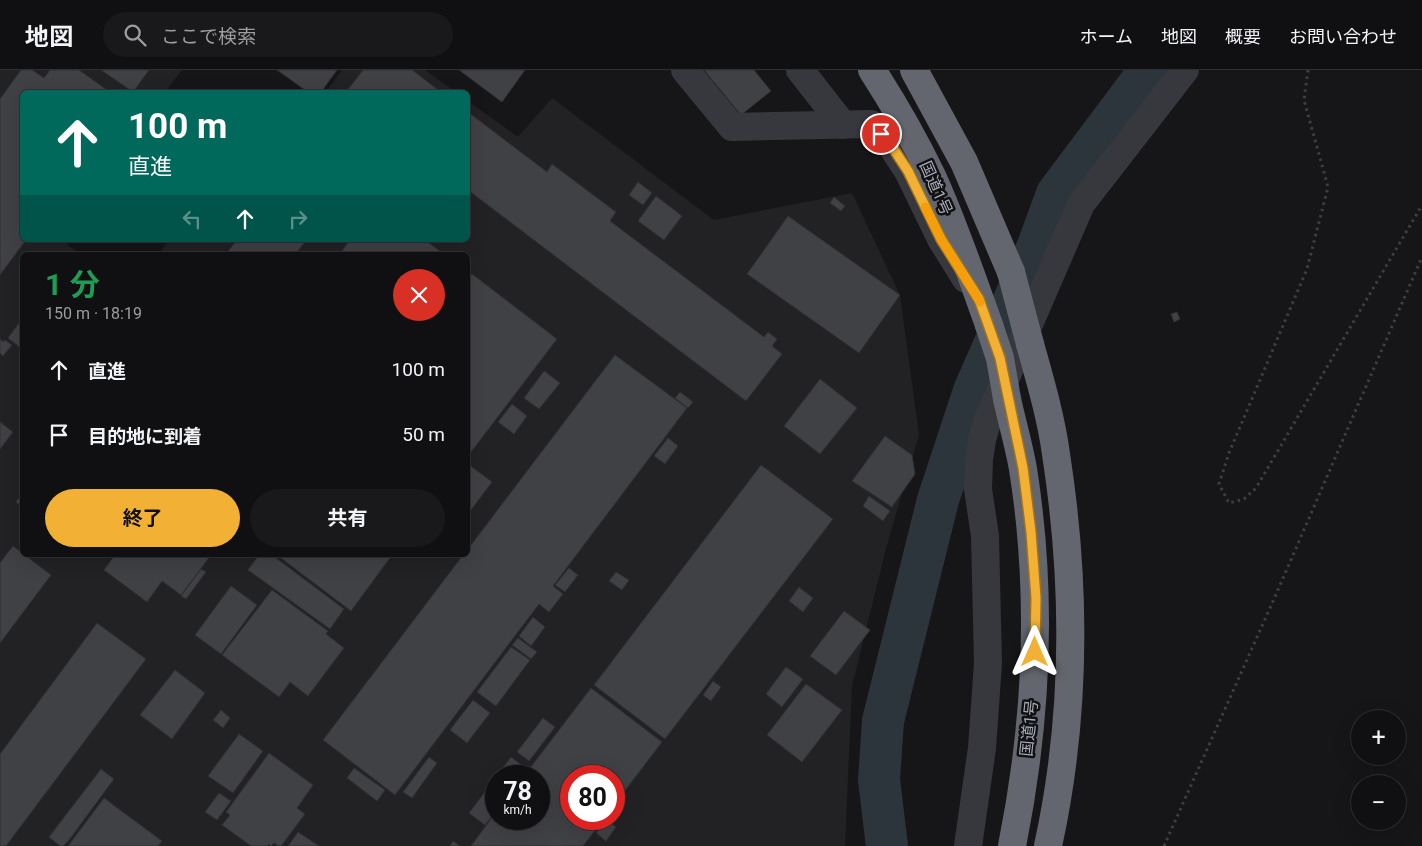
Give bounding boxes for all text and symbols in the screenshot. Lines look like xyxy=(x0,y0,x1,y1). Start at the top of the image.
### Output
search box xyxy=(103,12,453,57)
icon: search xyxy=(121,21,149,49)
text: 地図 xyxy=(25,23,73,51)
text: ここで検索 xyxy=(161,25,256,48)
text: ホーム xyxy=(1080,26,1133,47)
text: 地図 xyxy=(1161,26,1197,47)
text: 概要 xyxy=(1225,26,1261,47)
text: お問い合わせ xyxy=(1289,26,1397,47)
text: 100 m xyxy=(128,106,227,147)
icon: ahead xyxy=(45,110,110,175)
pin xyxy=(860,113,902,155)
icon: arrive xyxy=(867,120,895,148)
text: 直進 xyxy=(128,154,172,179)
street label: 国道1号 xyxy=(916,158,956,218)
icon: left xyxy=(178,205,206,233)
icon: ahead xyxy=(231,205,259,233)
icon: right xyxy=(284,205,312,233)
text: 1 分 xyxy=(45,267,100,302)
button: close xyxy=(393,269,445,321)
text: 150 m · 18:19 xyxy=(45,304,142,323)
icon: ahead xyxy=(45,356,73,384)
text: 100 m xyxy=(392,358,445,381)
text: 直進 xyxy=(88,360,126,383)
icon: arrive xyxy=(45,421,73,449)
text: 50 m xyxy=(402,423,445,446)
text: 目的地に到着 xyxy=(88,425,202,448)
button: 終了 xyxy=(45,489,240,547)
button: 共有 xyxy=(250,489,445,547)
position arrow xyxy=(1008,625,1060,677)
street label: 国道1号 xyxy=(1017,699,1041,757)
map controls xyxy=(1351,710,1406,830)
button: + xyxy=(1351,710,1406,765)
speed limit sign: 80 xyxy=(560,765,625,830)
button: − xyxy=(1351,775,1406,830)
text: 78 xyxy=(503,777,532,806)
text: km/h xyxy=(503,803,532,817)

